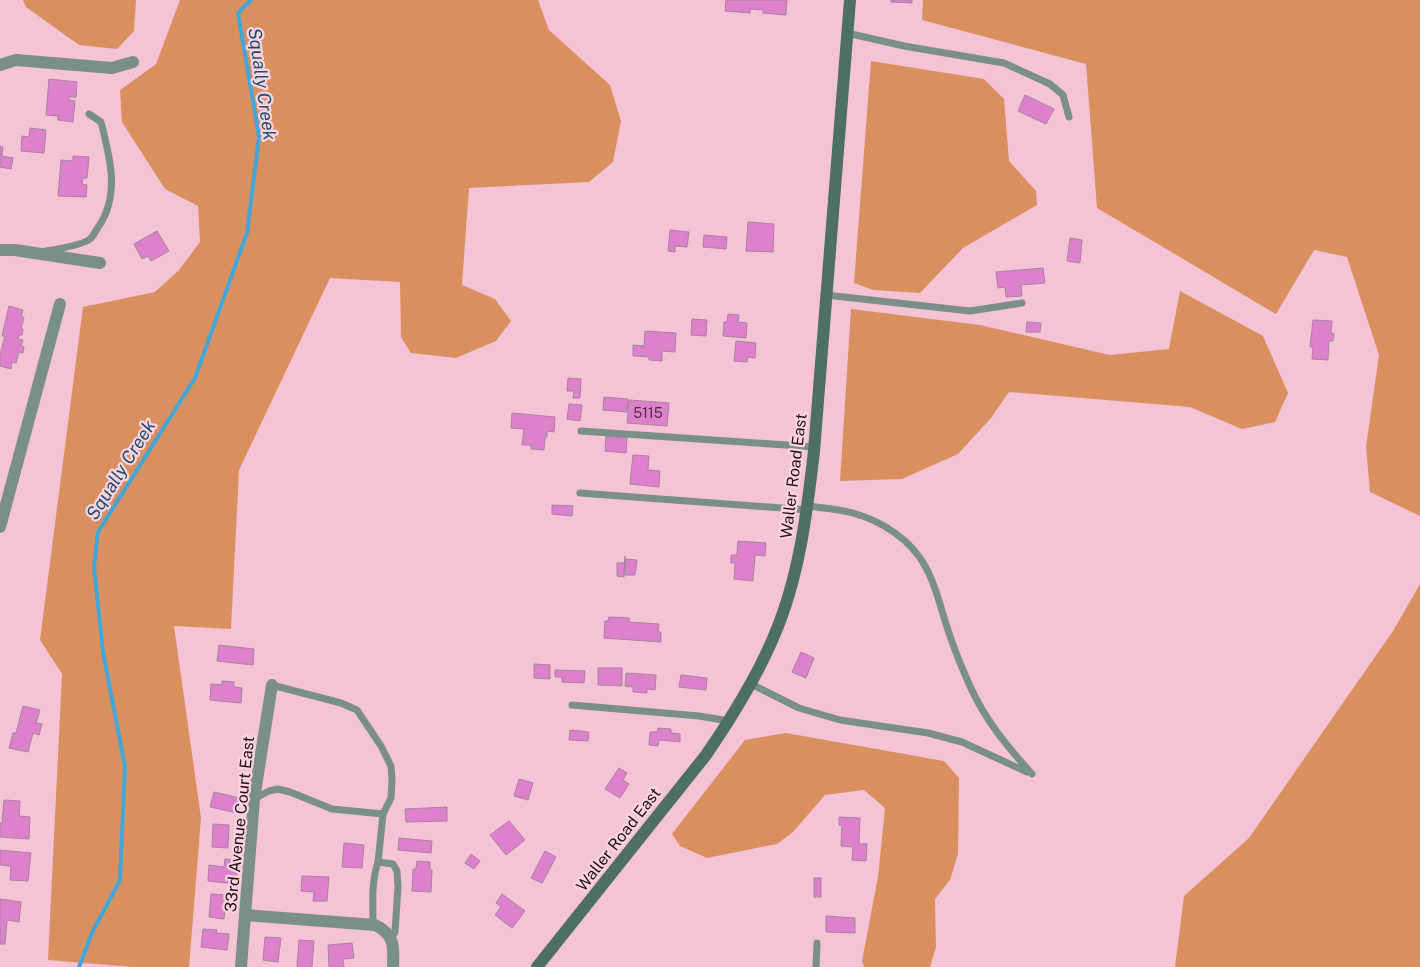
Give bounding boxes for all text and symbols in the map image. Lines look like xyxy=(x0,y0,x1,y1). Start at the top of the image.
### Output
water label: Squally Creek xyxy=(244,26,281,142)
house number: 5115 xyxy=(633,405,663,421)
street label: Waller Road East xyxy=(776,412,811,540)
water label: Squally Creek xyxy=(82,416,160,523)
street label: 33rd Avenue Court East xyxy=(221,735,258,913)
street label: Waller Road East xyxy=(572,784,665,895)

